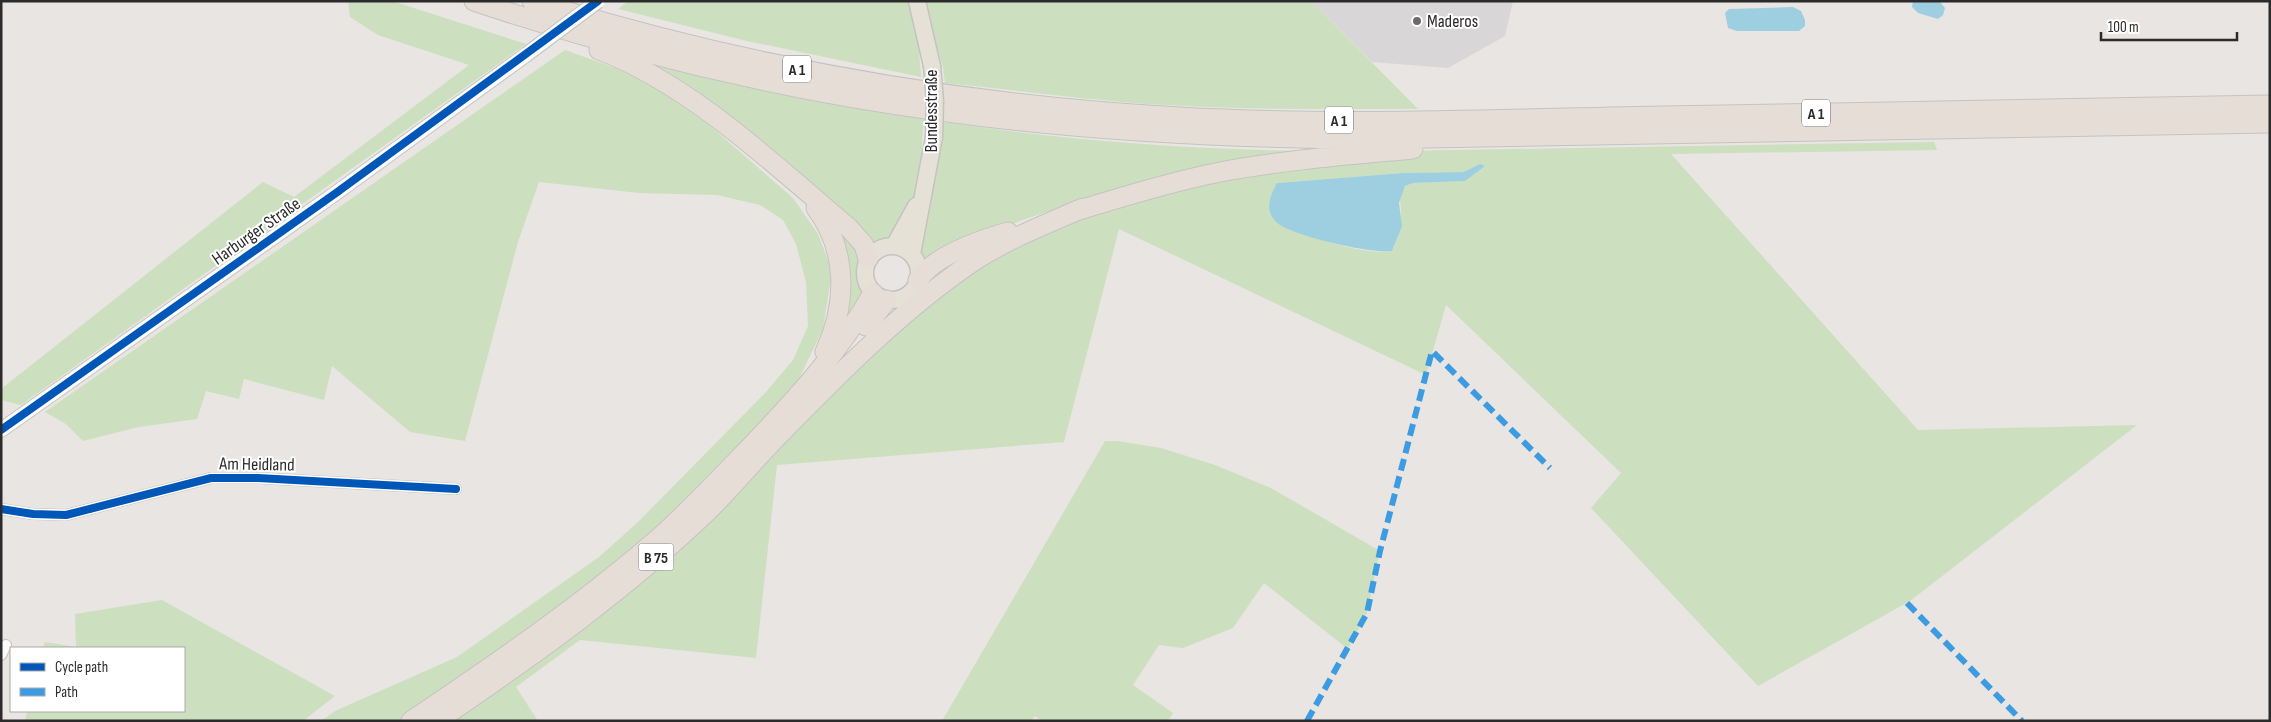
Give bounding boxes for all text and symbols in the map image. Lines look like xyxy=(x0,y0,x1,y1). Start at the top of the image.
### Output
scale bar xyxy=(2101,10,2237,42)
place label: Maderos xyxy=(1427,11,1478,32)
marker: Maderos xyxy=(1411,15,1423,27)
text: 100 m xyxy=(2108,18,2139,37)
road number: A 1 xyxy=(783,56,811,82)
street label: Bundesstraße xyxy=(921,70,942,152)
road number: A 1 xyxy=(1802,100,1830,126)
road number: A 1 xyxy=(1325,106,1353,134)
street label: Harburger Straße xyxy=(208,193,305,270)
street label: Am Heidland xyxy=(218,453,295,476)
road number: B 75 xyxy=(638,544,674,570)
legend xyxy=(10,647,185,712)
text: Cycle path xyxy=(55,658,108,677)
text: Path xyxy=(55,683,78,702)

